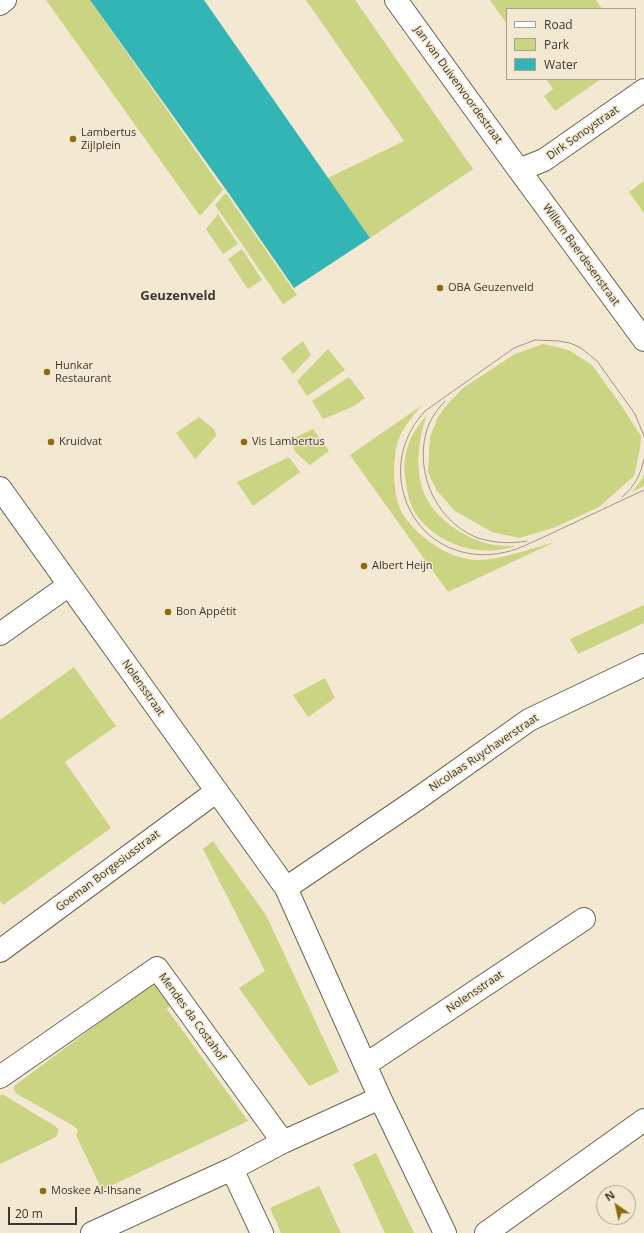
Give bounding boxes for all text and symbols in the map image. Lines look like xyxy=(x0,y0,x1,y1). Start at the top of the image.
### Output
legend xyxy=(506,8,636,80)
text: Road xyxy=(544,16,573,33)
street label: Jan van Duivenvoordestraat xyxy=(411,24,505,146)
text: Park xyxy=(544,36,569,53)
text: Water xyxy=(544,56,578,73)
street label: Dirk Sonoystraat xyxy=(544,103,622,163)
place label: Lambertus Zijlplein xyxy=(81,126,136,152)
marker: Lambertus Zijlplein xyxy=(68,134,78,144)
street label: Willem Baerdesenstraat xyxy=(540,202,622,308)
place label: OBA Geuzenveld xyxy=(448,281,534,295)
marker: OBA Geuzenveld xyxy=(435,283,445,293)
district label: Geuzenveld xyxy=(140,288,216,304)
place label: Hunkar Restaurant xyxy=(55,359,111,385)
marker: Hunkar Restaurant xyxy=(42,367,52,377)
place label: Kruidvat xyxy=(59,435,102,449)
place label: Vis Lambertus xyxy=(252,435,325,449)
marker: Kruidvat xyxy=(46,437,56,447)
marker: Vis Lambertus xyxy=(239,437,249,447)
place label: Albert Heijn xyxy=(372,559,432,573)
marker: Albert Heijn xyxy=(359,561,369,571)
place label: Bon Appétit xyxy=(176,605,237,619)
marker: Bon Appétit xyxy=(163,607,173,617)
street label: Nolensstraat xyxy=(119,657,167,719)
street label: Nicolaas Ruychaverstraat xyxy=(427,711,541,795)
street label: Goeman Borgesiusstraat xyxy=(53,828,163,914)
street label: Nolensstraat xyxy=(444,968,506,1016)
street label: Mendes da Costahof xyxy=(156,970,228,1064)
place label: Moskee Al-Ihsane xyxy=(51,1184,141,1198)
north arrow xyxy=(596,1185,636,1225)
marker: Moskee Al-Ihsane xyxy=(38,1186,48,1196)
text: N xyxy=(602,1187,617,1204)
scale bar xyxy=(10,1199,79,1225)
text: 20 m xyxy=(15,1205,43,1222)

